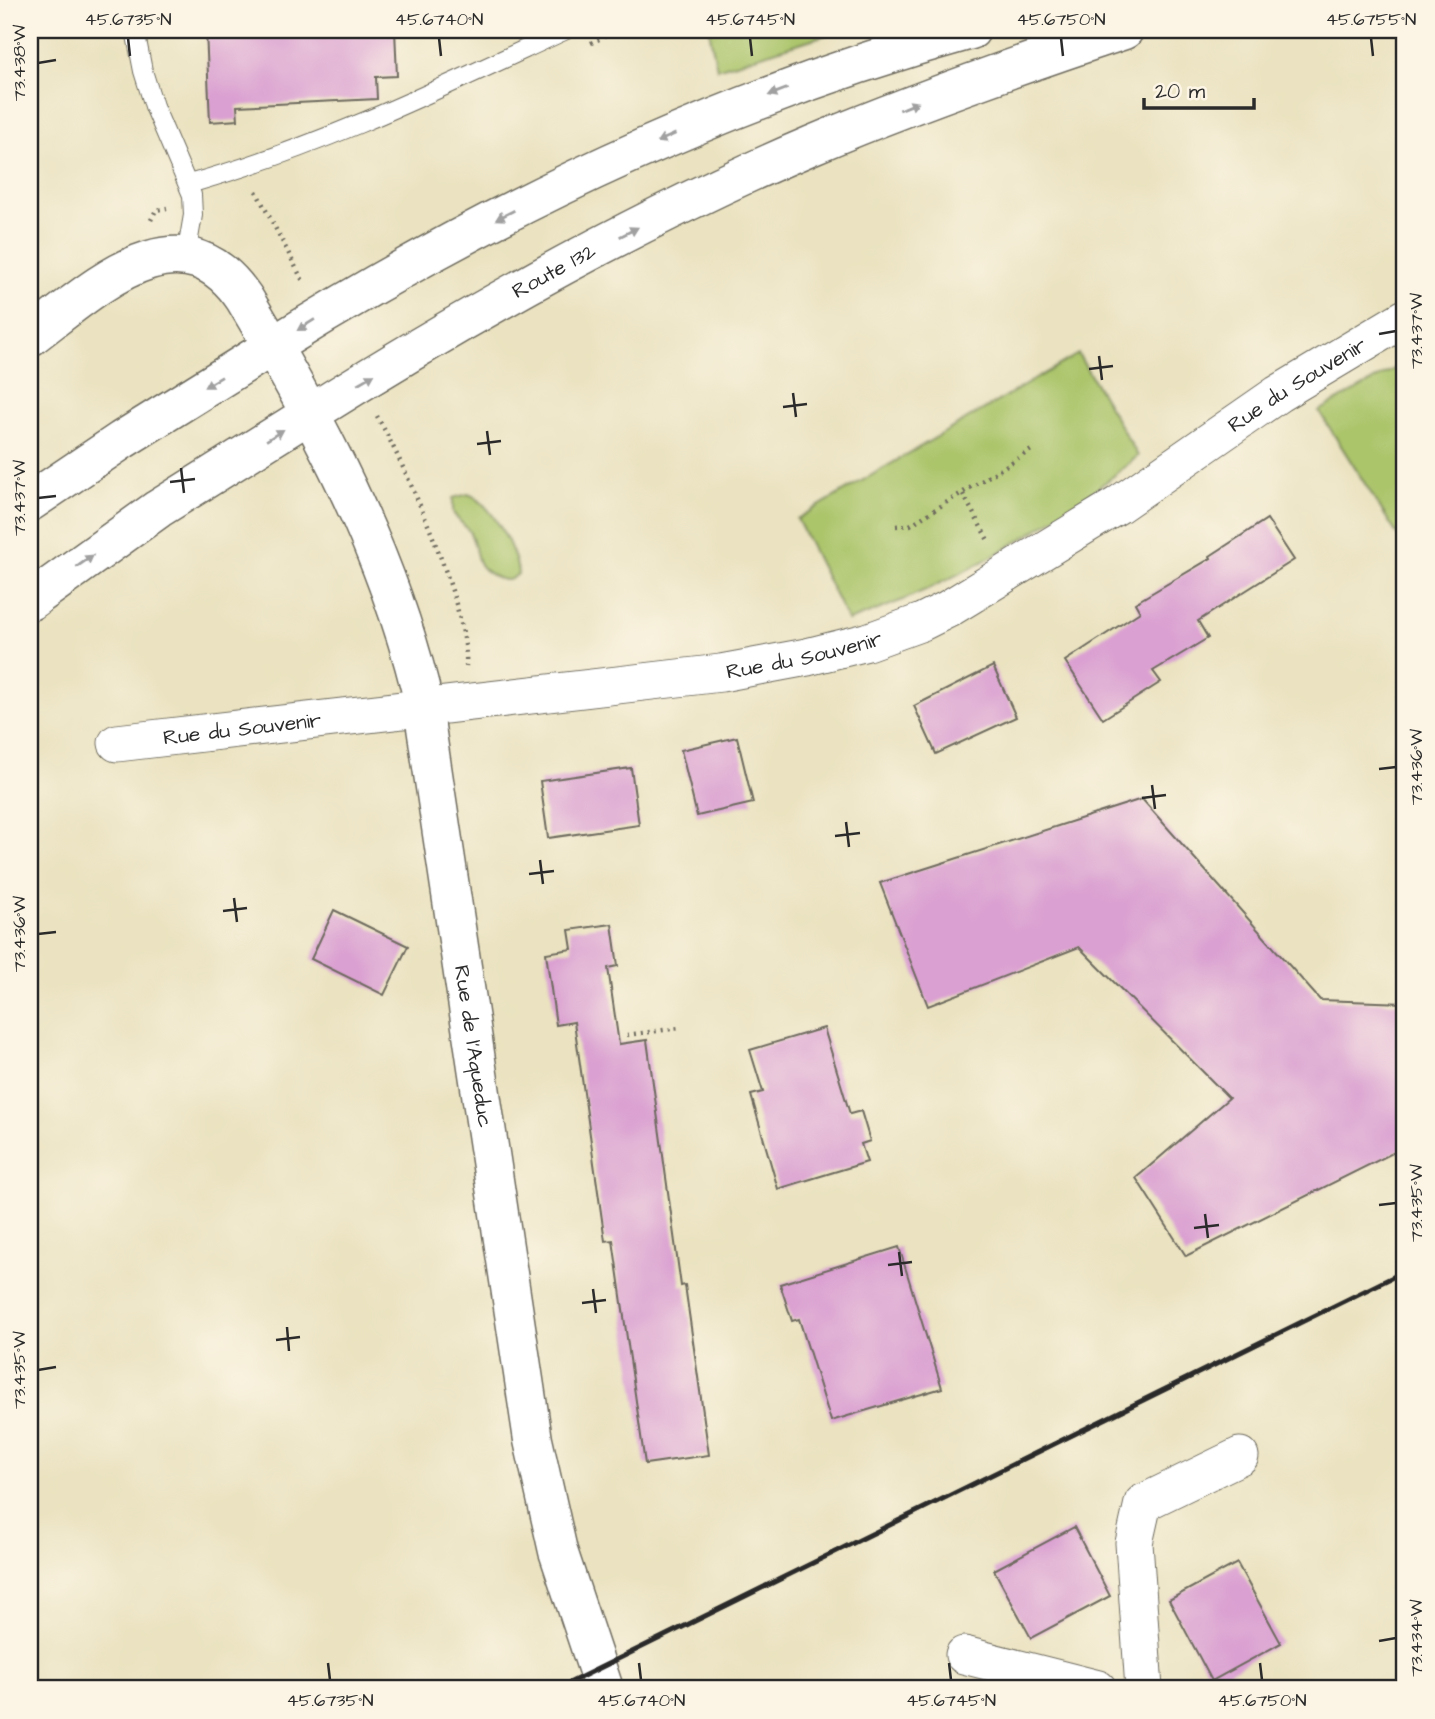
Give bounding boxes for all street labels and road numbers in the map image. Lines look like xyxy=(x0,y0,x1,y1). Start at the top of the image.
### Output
street label: Route 132 xyxy=(507,237,601,306)
street label: Rue du Souvenir xyxy=(1222,330,1372,440)
street label: Rue du Souvenir xyxy=(724,624,887,687)
street label: Rue du Souvenir xyxy=(162,705,323,753)
street label: Rue de l'Aqueduc xyxy=(447,963,500,1129)

